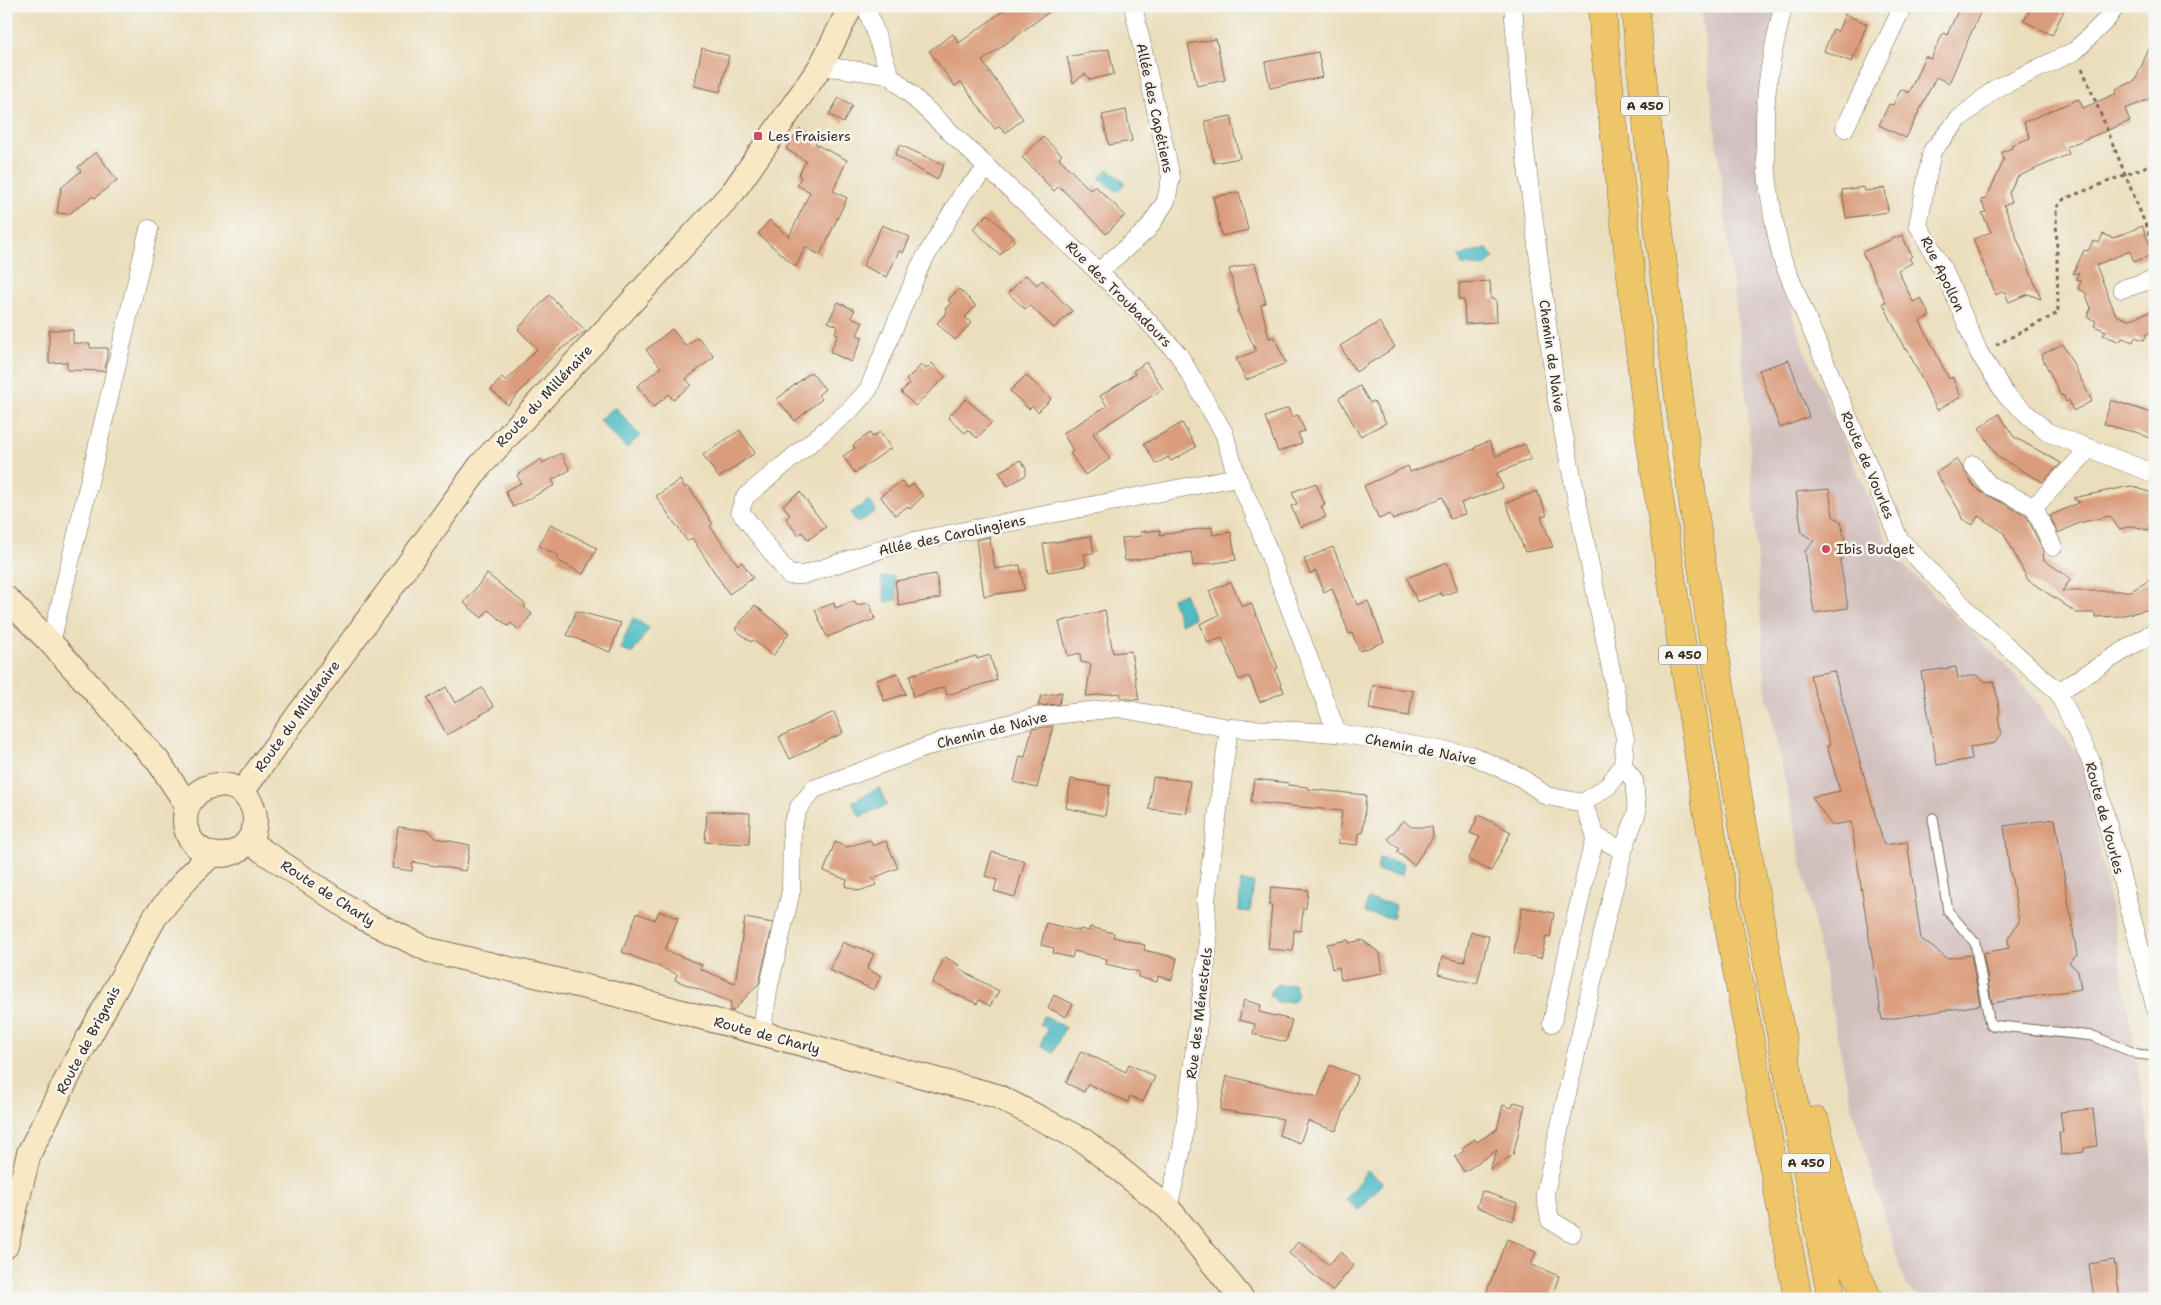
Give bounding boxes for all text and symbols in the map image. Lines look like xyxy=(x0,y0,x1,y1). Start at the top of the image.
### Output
street label: Allée des Capétiens xyxy=(1132,41,1178,175)
road number: A 450 xyxy=(1621,96,1669,115)
place label: Les Fraisiers xyxy=(768,127,851,145)
marker: Les Fraisiers xyxy=(752,130,764,142)
street label: Rue Apollon xyxy=(1917,233,1969,315)
street label: Rue des Troubadours xyxy=(1062,237,1176,351)
street label: Chemin de Naive xyxy=(1535,299,1569,413)
street label: Route du Millénaire xyxy=(492,341,596,451)
street label: Route de Vourles xyxy=(1837,408,1899,522)
street label: Allée des Carolingiens xyxy=(877,511,1027,559)
place label: Ibis Budget xyxy=(1836,540,1915,558)
marker: Ibis Budget xyxy=(1820,543,1832,555)
road number: A 450 xyxy=(1659,646,1707,664)
street label: Route du Millénaire xyxy=(250,657,344,775)
street label: Chemin de Naive xyxy=(935,708,1049,752)
street label: Chemin de Naive xyxy=(1364,729,1478,769)
street label: Route de Vourles xyxy=(2081,760,2129,876)
street label: Route de Charly xyxy=(277,856,379,930)
street label: Rue des Ménestrels xyxy=(1182,946,1216,1080)
street label: Route de Brignais xyxy=(52,983,124,1097)
street label: Route de Charly xyxy=(712,1012,822,1058)
road number: A 450 xyxy=(1782,1154,1830,1172)

